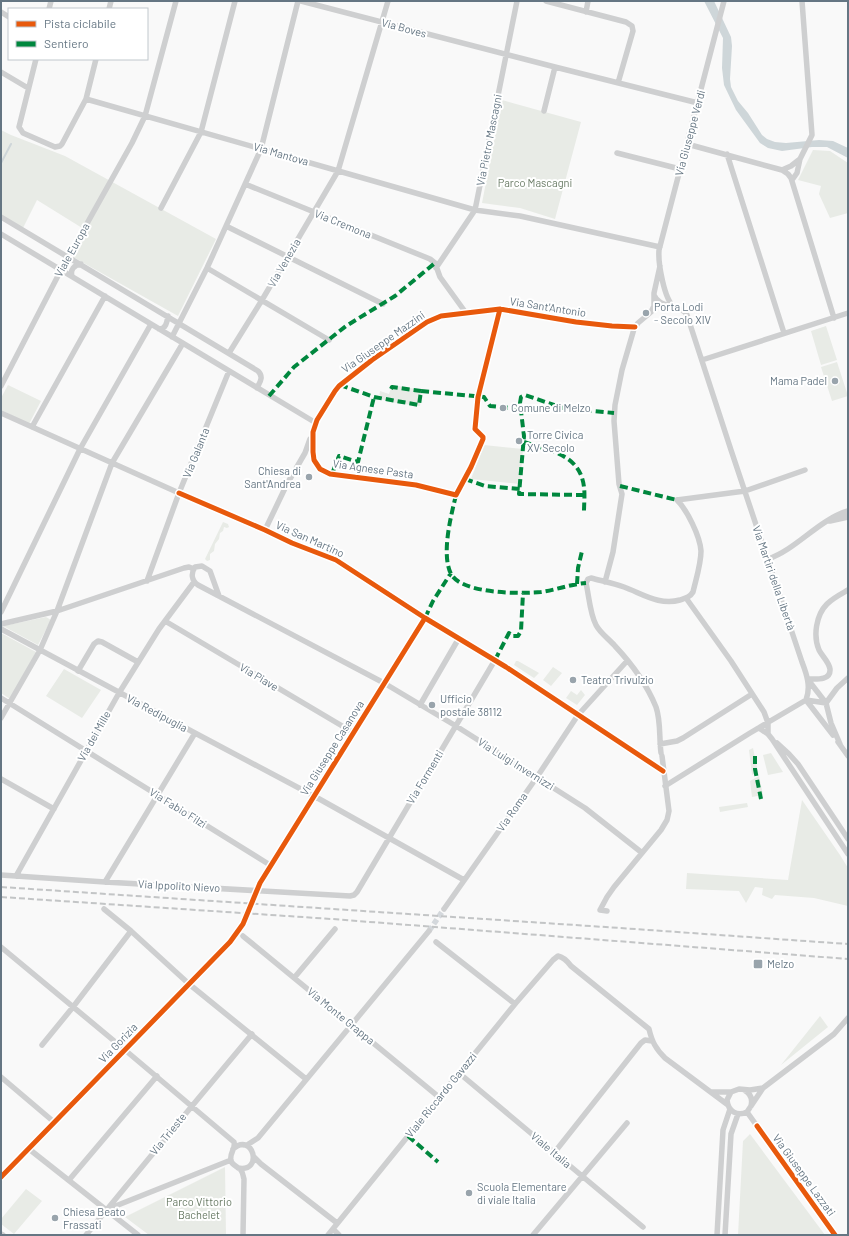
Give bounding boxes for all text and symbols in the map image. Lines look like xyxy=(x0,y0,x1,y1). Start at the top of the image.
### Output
legend xyxy=(8,8,148,60)
street label: Via Boves xyxy=(380,15,428,40)
text: Pista ciclabile xyxy=(44,16,116,30)
text: Sentiero xyxy=(44,36,89,50)
street label: Via Giuseppe Verdi xyxy=(672,88,707,177)
street label: Via Pietro Mascagni xyxy=(473,93,504,187)
street label: Via Mantova xyxy=(252,139,310,168)
park label: Parco Mascagni xyxy=(498,176,573,189)
street label: Via Cremona xyxy=(313,206,374,241)
street label: Viale Europa xyxy=(51,221,92,279)
street label: Via Venezia xyxy=(264,236,303,289)
street label: Via Sant'Antonio xyxy=(509,294,587,319)
place label: Porta Lodi - Secolo XIV xyxy=(654,300,712,326)
street label: Via Giuseppe Mazzini xyxy=(339,308,427,375)
marker: Porta Lodi - Secolo XIV xyxy=(641,308,651,318)
place label: Mama Padel xyxy=(770,374,827,387)
marker: Mama Padel xyxy=(830,376,840,386)
place label: Comune di Melzo xyxy=(511,401,591,414)
marker: Comune di Melzo xyxy=(498,403,508,413)
street label: Via Galanta xyxy=(180,426,212,480)
place label: Torre Civica XV Secolo xyxy=(527,428,583,454)
marker: Torre Civica XV Secolo xyxy=(514,436,524,446)
street label: Via Agnese Pasta xyxy=(332,456,414,481)
place label: Chiesa di Sant'Andrea xyxy=(244,464,301,490)
marker: Chiesa di Sant'Andrea xyxy=(304,472,314,482)
street label: Via San Martino xyxy=(274,518,346,559)
street label: Via Martiri della Libertà xyxy=(750,524,799,632)
street label: Via Piave xyxy=(238,660,281,693)
place label: Teatro Trivulzio xyxy=(581,673,654,686)
marker: Teatro Trivulzio xyxy=(568,675,578,685)
street label: Via Redipuglia xyxy=(124,691,190,734)
place label: Ufficio postale 38112 xyxy=(440,692,502,718)
street label: Via Giuseppe Casanova xyxy=(297,698,366,798)
marker: Ufficio postale 38112 xyxy=(427,700,437,710)
street label: Via dei Mille xyxy=(74,708,113,763)
street label: Via Luigi Invernizzi xyxy=(476,735,557,792)
street label: Via Formenti xyxy=(403,747,446,806)
street label: Via Fabio Filzi xyxy=(147,785,209,830)
street label: Via Roma xyxy=(493,790,530,834)
street label: Via Ippolito Nievo xyxy=(138,877,221,894)
place label: Melzo xyxy=(767,957,794,970)
marker: Melzo xyxy=(752,958,764,970)
street label: Via Monte Grappa xyxy=(305,984,378,1047)
street label: Via Gorizia xyxy=(96,1020,140,1065)
street label: Viale Riccardo Gavazzi xyxy=(402,1049,479,1140)
street label: Via Trieste xyxy=(147,1110,189,1157)
street label: Viale Italia xyxy=(528,1129,574,1170)
street label: Via Giuseppe Lazzati xyxy=(770,1131,839,1218)
place label: Scuola Elementare di viale Italia xyxy=(477,1180,567,1206)
marker: Scuola Elementare di viale Italia xyxy=(464,1188,474,1198)
park label: Parco Vittorio Bachelet xyxy=(166,1195,232,1221)
place label: Chiesa Beato Frassati xyxy=(63,1205,125,1231)
marker: Chiesa Beato Frassati xyxy=(50,1213,60,1223)

